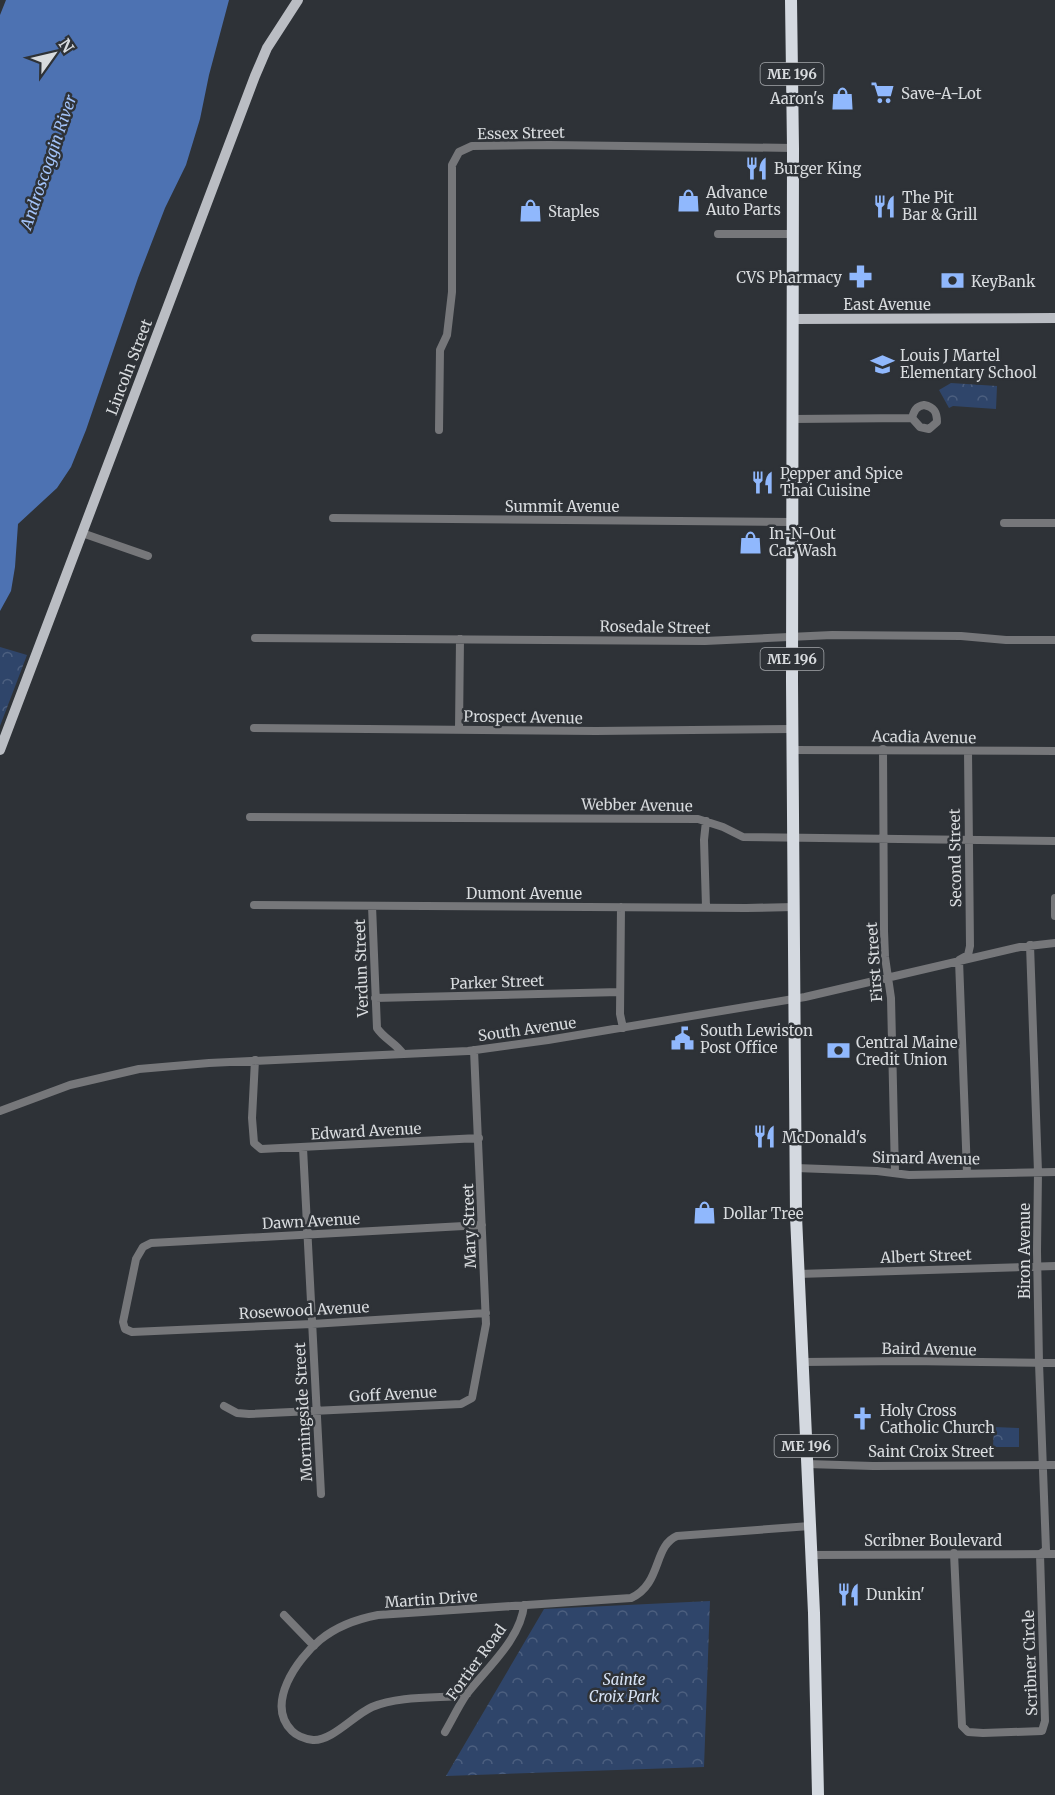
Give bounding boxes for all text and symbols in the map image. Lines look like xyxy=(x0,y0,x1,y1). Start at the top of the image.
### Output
north arrow xyxy=(24,24,84,84)
text: N xyxy=(55,35,78,57)
road number: ME 196 xyxy=(760,63,824,85)
supermarket icon: Save-A-Lot xyxy=(870,80,896,106)
place label: Save-A-Lot xyxy=(901,84,982,103)
shop icon: Aaron's xyxy=(829,85,855,111)
place label: Aaron's xyxy=(769,89,824,108)
water label: Androscoggin River xyxy=(15,92,81,234)
street label: Essex Street xyxy=(477,123,565,143)
restaurant icon: Burger King xyxy=(743,155,769,181)
place label: Burger King xyxy=(774,159,861,178)
place label: Advance Auto Parts xyxy=(705,183,781,219)
shop icon: Advance Auto Parts xyxy=(675,188,701,214)
place label: The Pit Bar & Grill xyxy=(902,188,978,224)
restaurant icon: The Pit Bar & Grill xyxy=(871,193,897,219)
shop icon: Staples xyxy=(517,198,543,224)
place label: Staples xyxy=(548,202,600,221)
pharmacy icon: CVS Pharmacy xyxy=(847,264,873,290)
place label: CVS Pharmacy xyxy=(736,268,842,287)
bank icon: KeyBank xyxy=(940,268,966,294)
place label: KeyBank xyxy=(971,272,1036,291)
street label: East Avenue xyxy=(843,295,931,314)
street label: Lincoln Street xyxy=(102,316,156,418)
place label: Louis J Martel Elementary School xyxy=(900,346,1037,382)
school or university icon: Louis J Martel Elementary School xyxy=(869,351,895,377)
place label: Pepper and Spice Thai Cuisine xyxy=(780,464,903,500)
restaurant icon: Pepper and Spice Thai Cuisine xyxy=(749,469,775,495)
street label: Summit Avenue xyxy=(505,497,619,516)
place label: In-N-Out Car Wash xyxy=(769,524,837,560)
shop icon: In-N-Out Car Wash xyxy=(738,529,764,555)
street label: Rosedale Street xyxy=(599,617,711,637)
road number: ME 196 xyxy=(760,648,824,670)
street label: Prospect Avenue xyxy=(463,706,583,728)
street label: Acadia Avenue xyxy=(871,727,976,747)
street label: Webber Avenue xyxy=(580,795,693,815)
street label: Second Street xyxy=(945,808,965,908)
street label: Dumont Avenue xyxy=(466,884,582,903)
street label: Verdun Street xyxy=(350,919,372,1018)
street label: First Street xyxy=(862,921,886,1003)
street label: Parker Street xyxy=(450,971,544,993)
street label: South Avenue xyxy=(477,1013,577,1045)
place label: South Lewiston Post Office xyxy=(700,1021,813,1057)
public building icon: South Lewiston Post Office xyxy=(669,1026,695,1052)
place label: Central Maine Credit Union xyxy=(856,1033,958,1069)
bank icon: Central Maine Credit Union xyxy=(825,1038,851,1064)
street label: Edward Avenue xyxy=(310,1119,422,1143)
restaurant icon: McDonald's xyxy=(751,1124,777,1150)
place label: McDonald's xyxy=(782,1128,867,1147)
street label: Simard Avenue xyxy=(872,1148,980,1168)
street label: Mary Street xyxy=(458,1183,480,1269)
shop icon: Dollar Tree xyxy=(692,1200,718,1226)
street label: Biron Avenue xyxy=(1015,1203,1034,1299)
place label: Dollar Tree xyxy=(723,1204,804,1223)
street label: Dawn Avenue xyxy=(261,1209,361,1233)
street label: Albert Street xyxy=(879,1245,972,1267)
street label: Rosewood Avenue xyxy=(238,1297,370,1323)
street label: Baird Avenue xyxy=(881,1339,977,1359)
street label: Morningside Street xyxy=(290,1342,316,1482)
street label: Goff Avenue xyxy=(349,1382,437,1406)
place label: Holy Cross Catholic Church xyxy=(880,1401,995,1437)
church icon: Holy Cross Catholic Church xyxy=(849,1406,875,1432)
road number: ME 196 xyxy=(774,1435,838,1457)
street label: Saint Croix Street xyxy=(868,1442,994,1461)
street label: Scribner Boulevard xyxy=(864,1531,1002,1550)
restaurant icon: Dunkin' xyxy=(835,1581,861,1607)
place label: Dunkin' xyxy=(866,1585,925,1604)
street label: Martin Drive xyxy=(384,1586,478,1612)
street label: Scribner Circle xyxy=(1019,1610,1041,1716)
street label: Fortier Road xyxy=(442,1620,510,1704)
park label: Sainte Croix Park xyxy=(589,1670,660,1706)

